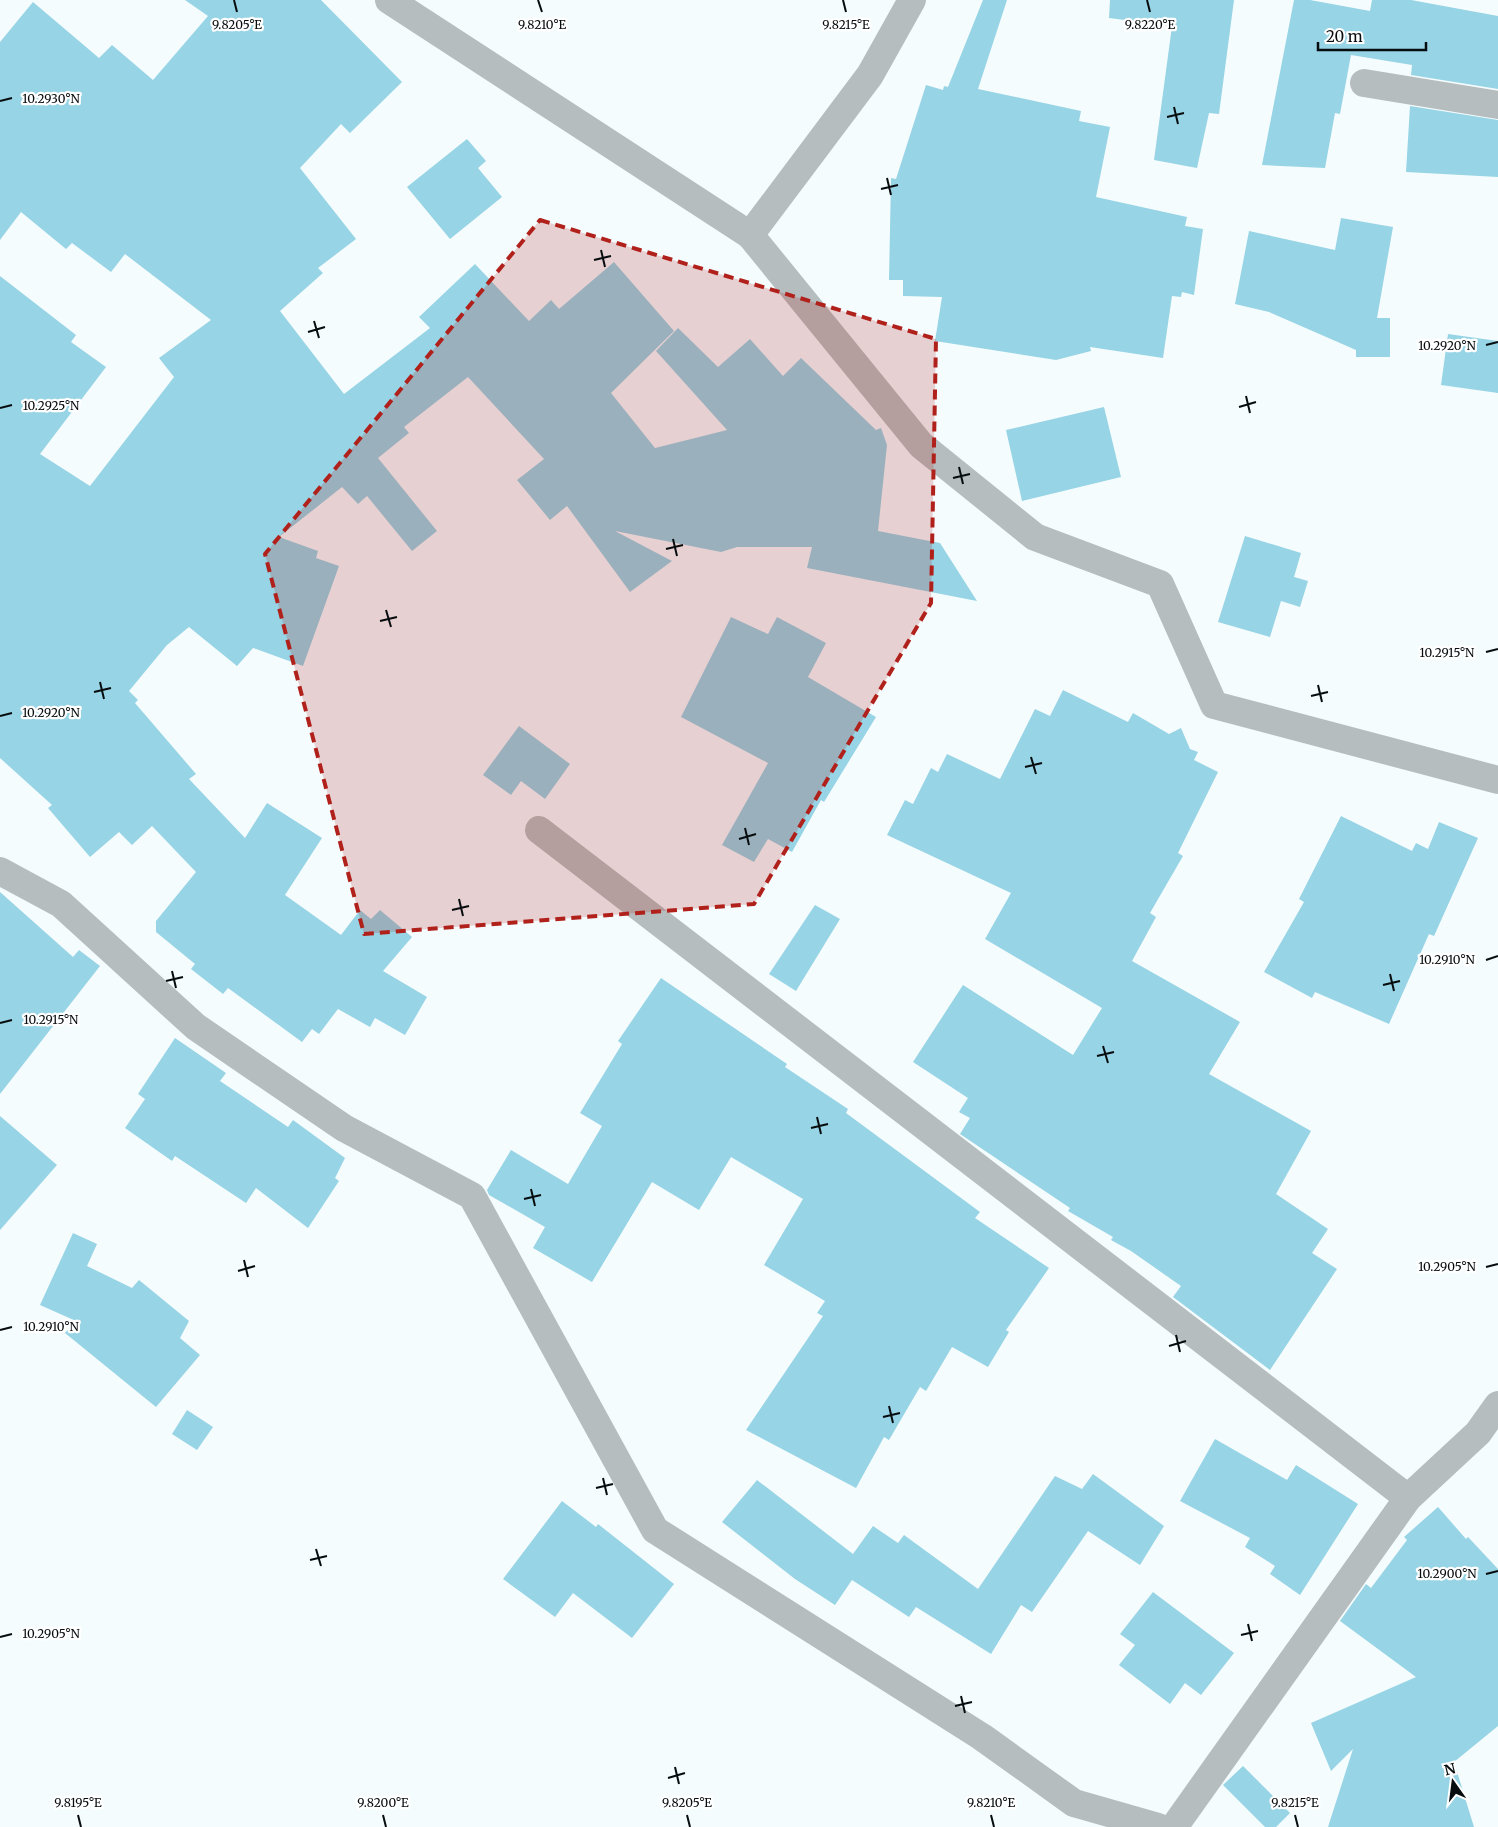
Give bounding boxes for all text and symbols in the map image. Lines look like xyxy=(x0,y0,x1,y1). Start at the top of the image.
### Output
text: 9.8205°E xyxy=(212,17,262,32)
text: 9.8210°E xyxy=(518,17,566,32)
text: 9.8215°E xyxy=(822,17,870,32)
text: 9.8220°E xyxy=(1125,17,1176,32)
scale bar xyxy=(1318,20,1426,52)
text: 20 m xyxy=(1326,27,1363,46)
text: 10.2930°N xyxy=(22,91,80,106)
text: 10.2920°N xyxy=(1418,338,1477,353)
text: 10.2925°N xyxy=(23,398,80,413)
text: 10.2915°N xyxy=(1420,645,1475,660)
text: 10.2920°N xyxy=(22,705,81,720)
text: 10.2910°N xyxy=(1419,952,1476,967)
text: 10.2915°N xyxy=(24,1012,79,1027)
text: 10.2905°N xyxy=(1418,1259,1477,1274)
text: 10.2910°N xyxy=(23,1319,80,1334)
text: 10.2900°N xyxy=(1417,1566,1477,1581)
text: 10.2905°N xyxy=(22,1626,81,1641)
north arrow xyxy=(1428,1757,1478,1807)
text: N xyxy=(1442,1759,1457,1779)
text: 9.8195°E xyxy=(54,1795,102,1810)
text: 9.8200°E xyxy=(357,1795,409,1810)
text: 9.8205°E xyxy=(662,1795,712,1810)
text: 9.8210°E xyxy=(967,1795,1015,1810)
text: 9.8215°E xyxy=(1271,1795,1319,1810)

